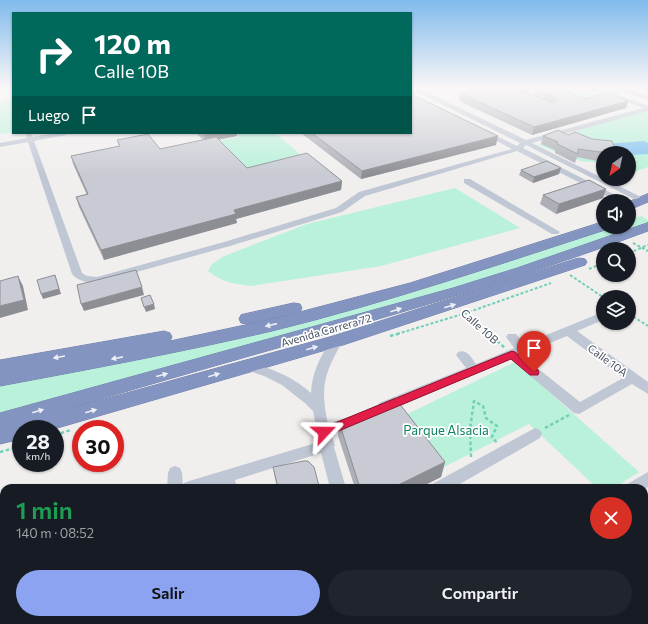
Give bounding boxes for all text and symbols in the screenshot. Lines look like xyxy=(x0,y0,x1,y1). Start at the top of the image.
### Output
text: 120 m xyxy=(94,26,171,60)
icon: right xyxy=(28,28,80,80)
text: Calle 10B xyxy=(94,60,169,82)
icon: arrive xyxy=(78,104,100,126)
text: Luego xyxy=(28,106,70,124)
north arrow xyxy=(596,146,636,186)
map controls xyxy=(596,146,636,330)
button: sound xyxy=(596,194,636,234)
button: search xyxy=(596,242,636,282)
button: layers xyxy=(596,290,636,330)
one-way arrow xyxy=(444,302,456,308)
street label: Calle 10B xyxy=(459,306,501,346)
one-way arrow xyxy=(390,307,402,313)
street label: Avenida Carrera 72 xyxy=(279,311,373,349)
one-way arrow xyxy=(265,322,277,328)
pin xyxy=(517,331,551,372)
icon: arrive xyxy=(523,337,545,359)
street label: Calle 10A xyxy=(586,341,631,379)
one-way arrow xyxy=(306,344,318,350)
one-way arrow xyxy=(53,354,66,360)
one-way arrow xyxy=(110,355,123,361)
one-way arrow xyxy=(157,372,169,378)
one-way arrow xyxy=(209,372,221,378)
one-way arrow xyxy=(32,408,44,414)
one-way arrow xyxy=(85,408,97,414)
position arrow xyxy=(303,411,345,453)
speed limit sign: 30 xyxy=(72,420,124,472)
park label: Parque Alsacia xyxy=(403,422,489,438)
text: 28 xyxy=(26,429,50,453)
text: km/h xyxy=(26,450,50,462)
text: 1 min xyxy=(16,495,73,524)
button: close xyxy=(590,497,632,539)
text: 140 m · 08:52 xyxy=(16,525,94,541)
button: Salir xyxy=(16,570,320,616)
button: Compartir xyxy=(328,570,632,616)

